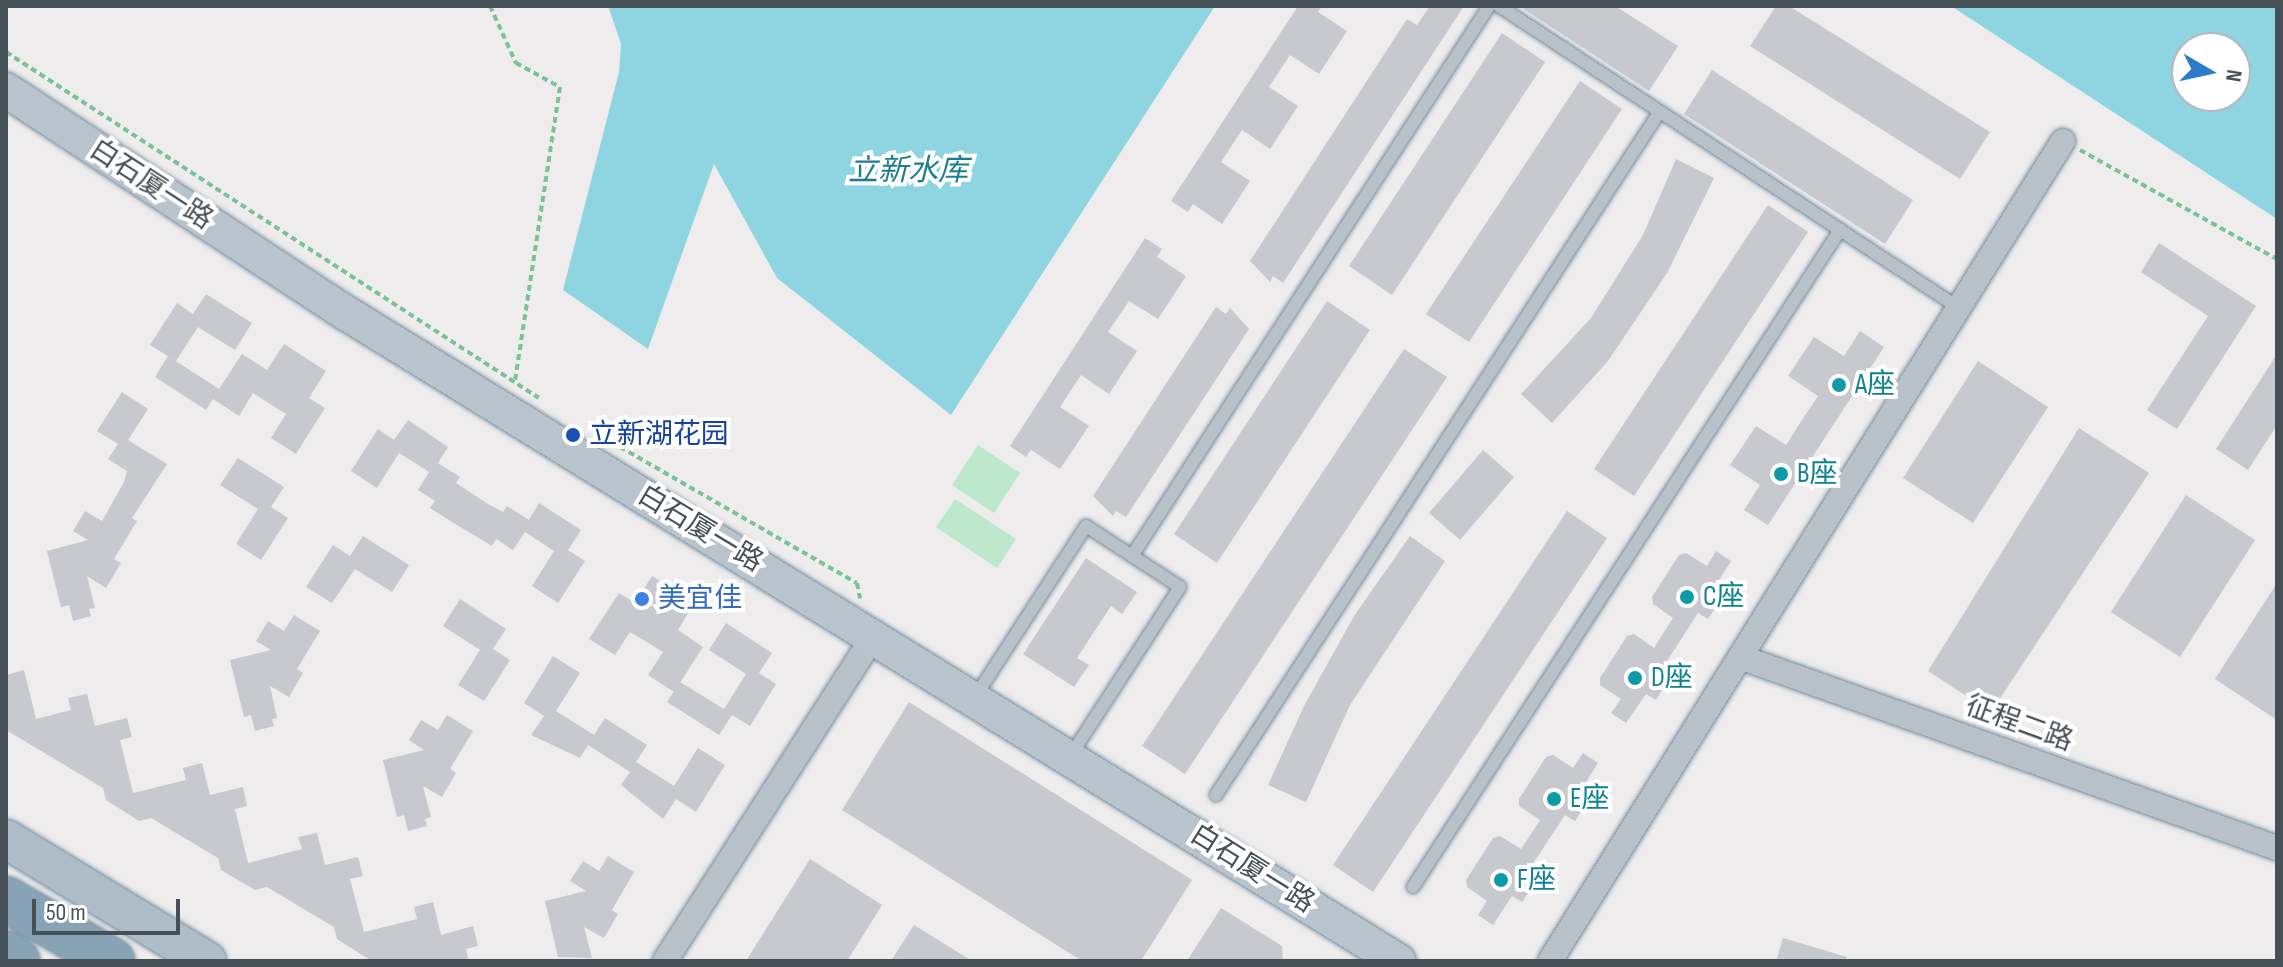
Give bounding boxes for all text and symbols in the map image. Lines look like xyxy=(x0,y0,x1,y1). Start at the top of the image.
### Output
north arrow xyxy=(2171,32,2251,112)
text: N xyxy=(2219,68,2247,83)
street label: 白石厦一路 xyxy=(83,133,219,237)
water label: 立新水库 xyxy=(848,153,968,189)
place label: A座 xyxy=(1855,368,1895,402)
marker: A座 xyxy=(1830,376,1848,394)
place label: 立新湖花园 xyxy=(589,418,729,452)
marker: 立新湖花园 xyxy=(564,426,582,444)
place label: B座 xyxy=(1797,457,1837,491)
marker: B座 xyxy=(1772,465,1790,483)
street label: 白石厦一路 xyxy=(631,479,769,579)
place label: C座 xyxy=(1703,580,1745,614)
place label: 美宜佳 xyxy=(658,582,742,616)
marker: C座 xyxy=(1678,588,1696,606)
marker: 美宜佳 xyxy=(633,590,651,608)
place label: D座 xyxy=(1651,661,1693,695)
marker: D座 xyxy=(1626,669,1644,687)
street label: 征程二路 xyxy=(1961,689,2077,759)
place label: E座 xyxy=(1570,782,1610,816)
marker: E座 xyxy=(1545,790,1563,808)
street label: 白石厦一路 xyxy=(1184,818,1320,920)
place label: F座 xyxy=(1517,863,1556,897)
marker: F座 xyxy=(1492,871,1510,889)
scale bar xyxy=(36,883,184,933)
text: 50 m xyxy=(46,898,86,927)

